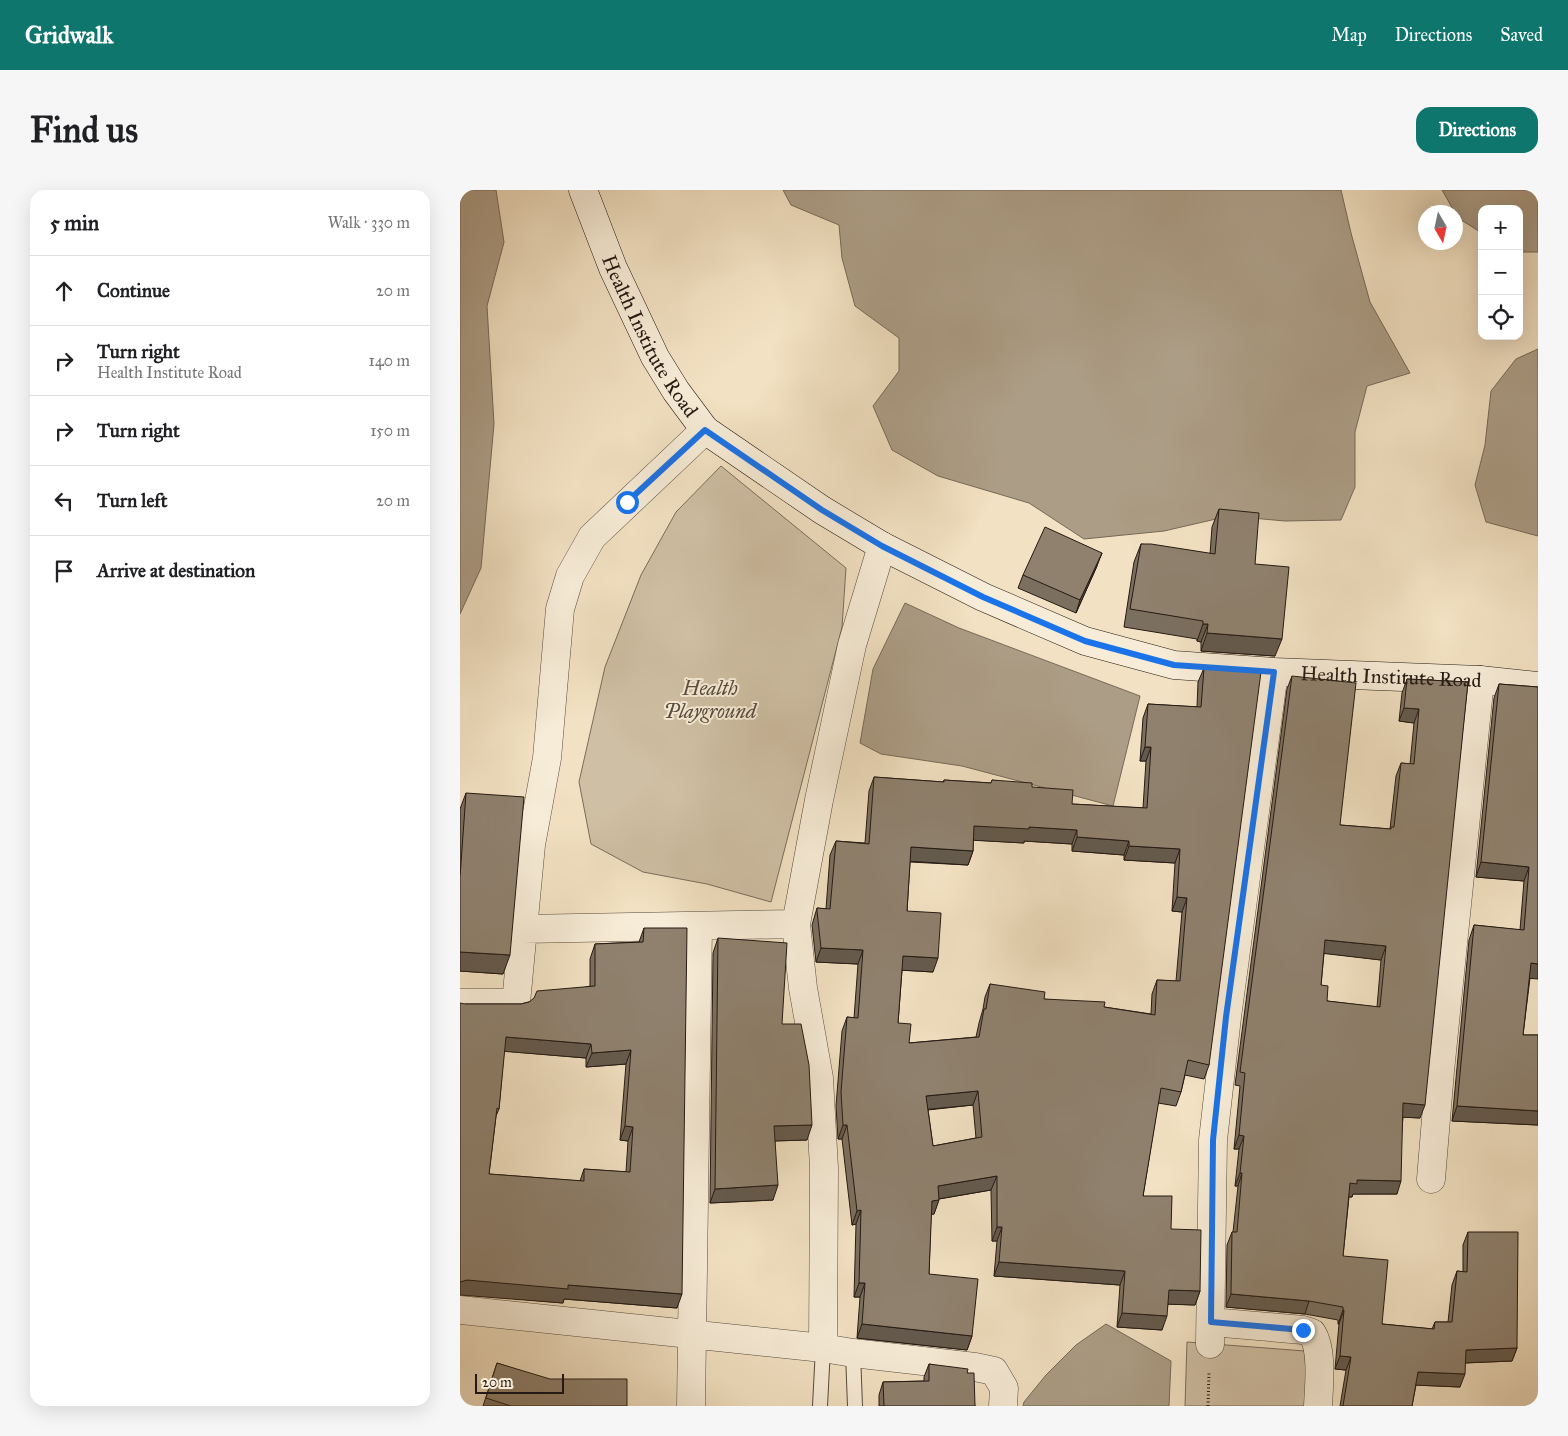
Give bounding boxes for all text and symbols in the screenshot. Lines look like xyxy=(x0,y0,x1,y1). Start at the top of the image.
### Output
text: Gridwalk xyxy=(25,20,113,50)
text: Map xyxy=(1331,24,1367,46)
text: Directions xyxy=(1395,24,1472,46)
text: Saved xyxy=(1500,24,1543,46)
button: Directions xyxy=(1416,107,1538,153)
text: Find us xyxy=(30,109,138,152)
north arrow xyxy=(1418,205,1463,250)
map controls xyxy=(1478,205,1523,340)
button: + xyxy=(1478,205,1523,250)
text: 5 min xyxy=(50,210,99,236)
text: Walk · 330 m xyxy=(328,213,410,232)
button: − xyxy=(1478,250,1523,295)
street label: Health Institute Road xyxy=(597,251,703,422)
icon: ahead xyxy=(50,277,78,305)
text: Continue xyxy=(97,279,170,302)
text: 20 m xyxy=(376,281,410,300)
button: locate xyxy=(1478,295,1523,340)
text: Turn right xyxy=(97,340,180,363)
icon: right xyxy=(50,347,78,375)
text: 140 m xyxy=(369,351,410,370)
text: Health Institute Road xyxy=(97,363,242,382)
icon: right xyxy=(50,417,78,445)
text: Turn right xyxy=(97,419,180,442)
text: 150 m xyxy=(370,421,410,440)
icon: left xyxy=(50,487,78,515)
text: Turn left xyxy=(97,489,167,512)
text: 20 m xyxy=(376,491,410,510)
route start xyxy=(616,491,639,514)
icon: arrive xyxy=(50,557,78,585)
text: Arrive at destination xyxy=(97,559,255,582)
street label: Health Institute Road xyxy=(1300,661,1482,692)
park label: Health Playground xyxy=(664,676,758,723)
route end xyxy=(1292,1319,1315,1342)
scale bar xyxy=(475,1371,564,1394)
text: 20 m xyxy=(482,1374,512,1391)

